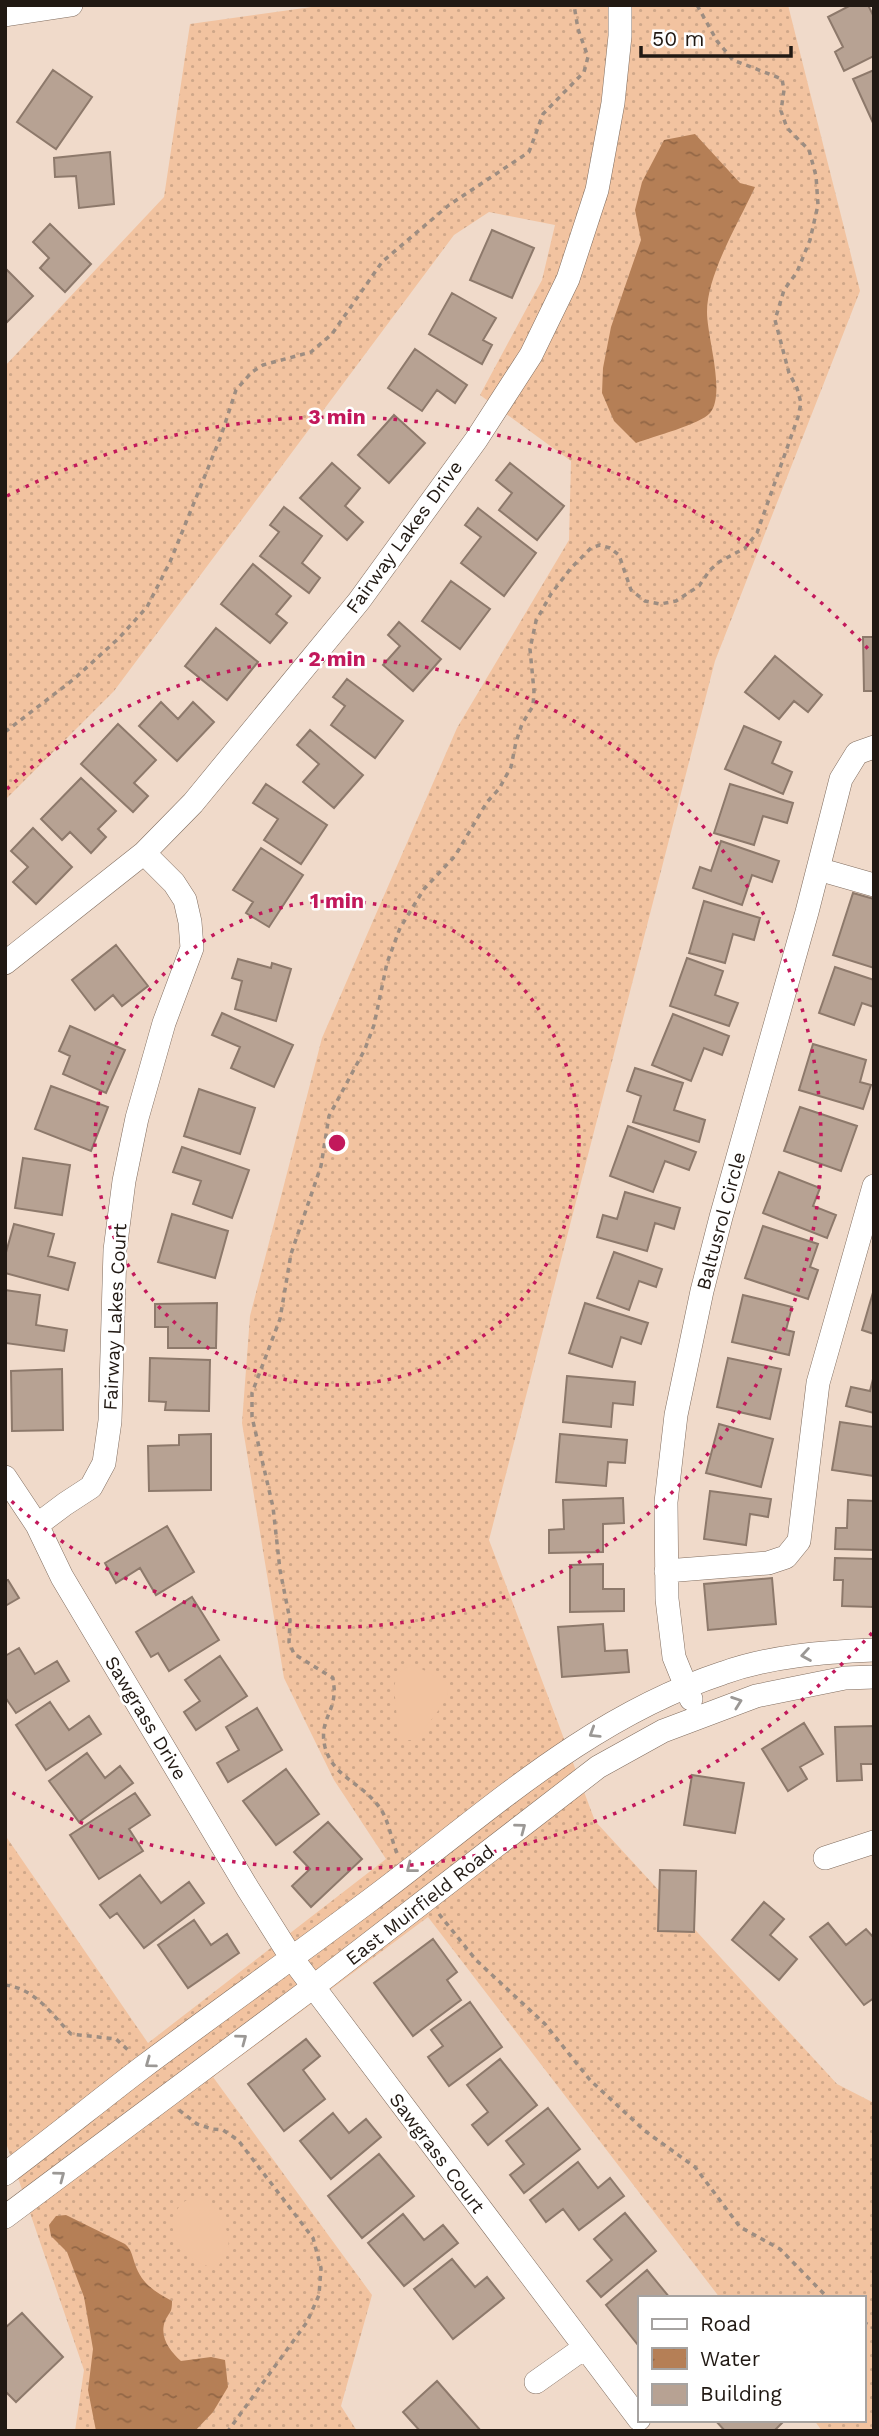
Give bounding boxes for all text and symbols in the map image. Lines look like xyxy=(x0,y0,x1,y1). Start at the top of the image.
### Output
scale bar xyxy=(641,14,792,58)
text: 50 m xyxy=(652,26,704,51)
text: 3 min xyxy=(308,404,366,429)
street label: Fairway Lakes Drive xyxy=(341,456,467,618)
text: 2 min xyxy=(308,646,366,671)
text: 1 min xyxy=(310,888,364,913)
centre of rings xyxy=(325,1131,349,1155)
street label: Baltusrol Circle xyxy=(692,1150,750,1292)
street label: Fairway Lakes Court xyxy=(99,1223,131,1411)
one-way arrow xyxy=(800,1647,812,1662)
street label: Sawgrass Drive xyxy=(100,1652,192,1784)
one-way arrow xyxy=(731,1697,743,1711)
one-way arrow xyxy=(589,1725,602,1738)
one-way arrow xyxy=(513,1823,525,1836)
street label: East Muirfield Road xyxy=(341,1840,499,1970)
one-way arrow xyxy=(406,1860,419,1873)
one-way arrow xyxy=(234,2035,247,2047)
one-way arrow xyxy=(145,2054,158,2067)
street label: Sawgrass Court xyxy=(384,2088,490,2218)
one-way arrow xyxy=(52,2172,65,2184)
legend xyxy=(638,2296,865,2422)
text: Road xyxy=(700,2311,751,2336)
text: Water xyxy=(700,2346,761,2371)
text: Building xyxy=(700,2381,782,2406)

